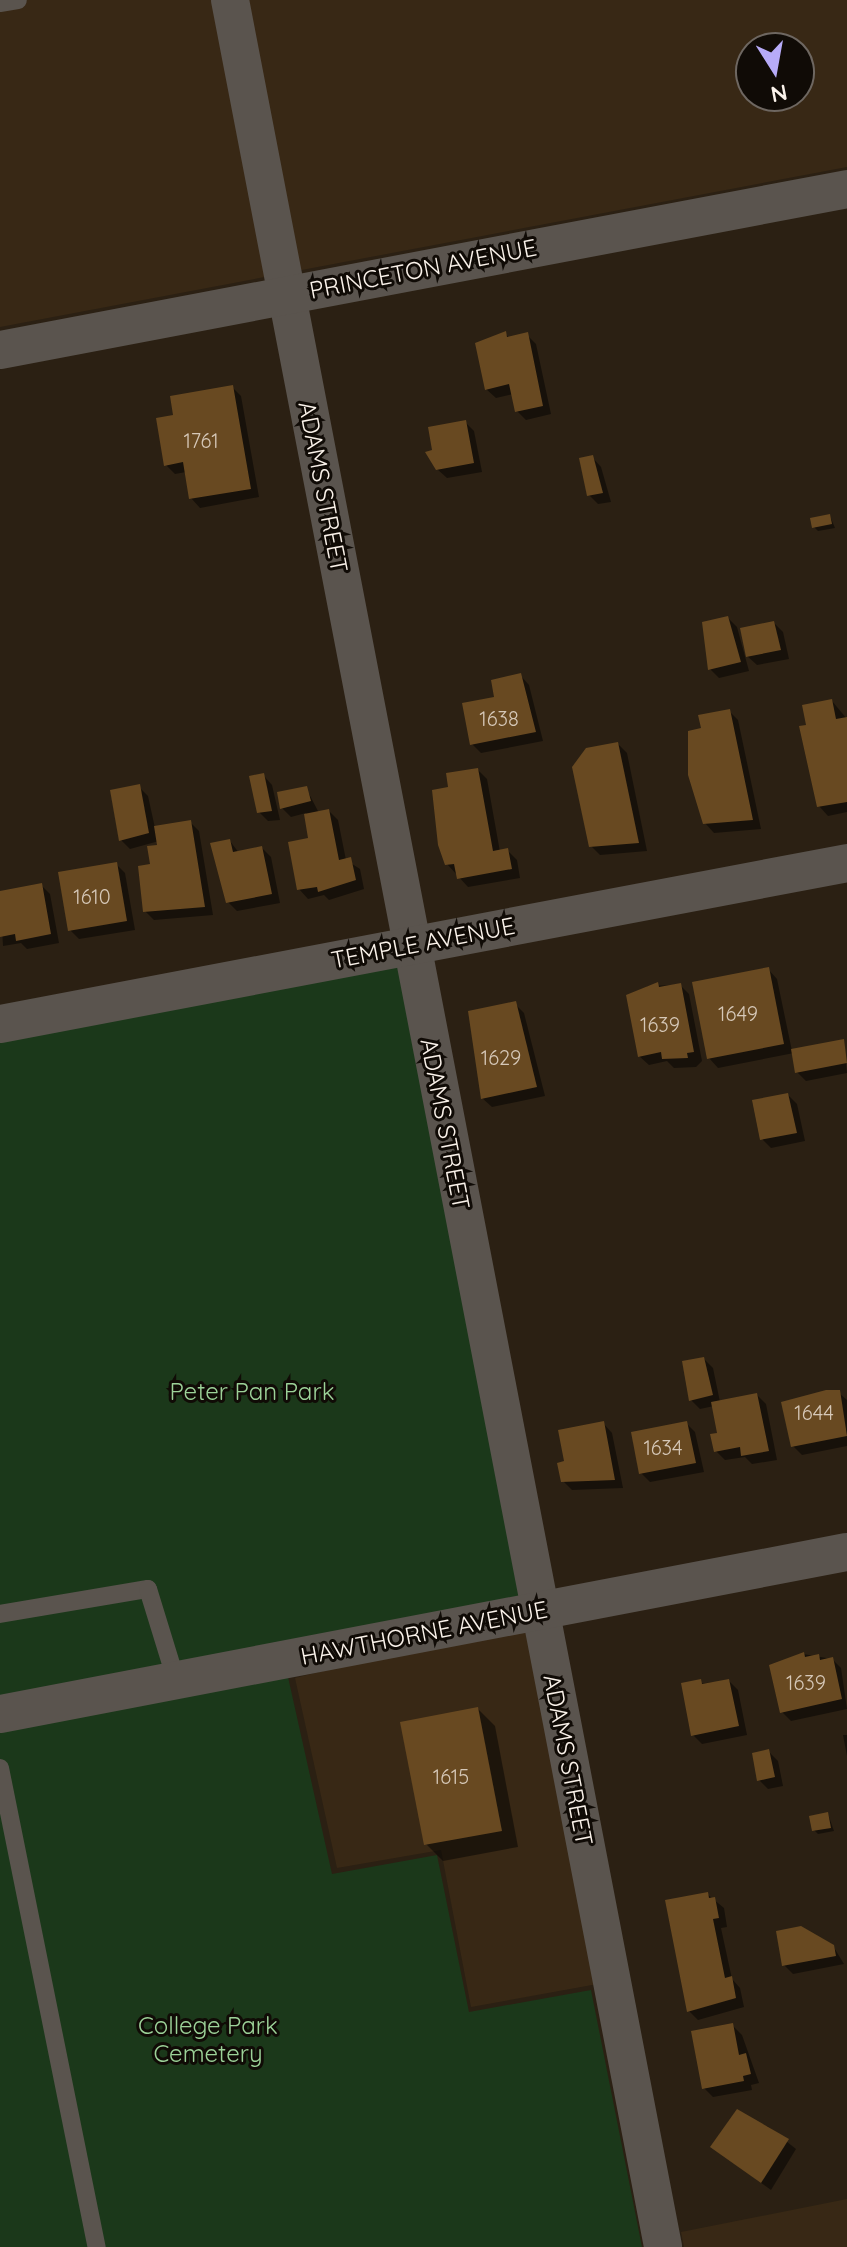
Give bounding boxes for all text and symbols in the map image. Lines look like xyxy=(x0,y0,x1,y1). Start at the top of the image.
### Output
north arrow xyxy=(735,32,815,112)
text: N xyxy=(769,78,790,109)
street label: PRINCETON AVENUE xyxy=(307,233,539,305)
street label: ADAMS STREET xyxy=(292,399,354,575)
house number: 1761 xyxy=(183,428,219,452)
house number: 1638 xyxy=(479,706,519,730)
house number: 1610 xyxy=(73,884,111,908)
street label: TEMPLE AVENUE xyxy=(329,911,517,975)
house number: 1649 xyxy=(718,1001,758,1025)
house number: 1639 xyxy=(640,1012,680,1036)
street label: ADAMS STREET xyxy=(414,1036,476,1212)
house number: 1629 xyxy=(481,1045,521,1069)
park label: Peter Pan Park xyxy=(170,1378,334,1406)
house number: 1644 xyxy=(794,1400,834,1424)
house number: 1634 xyxy=(643,1435,683,1459)
street label: HAWTHORNE AVENUE xyxy=(298,1595,550,1671)
house number: 1639 xyxy=(786,1670,826,1694)
street label: ADAMS STREET xyxy=(537,1672,599,1848)
house number: 1615 xyxy=(433,1764,469,1788)
park label: College Park Cemetery xyxy=(138,2012,278,2068)

